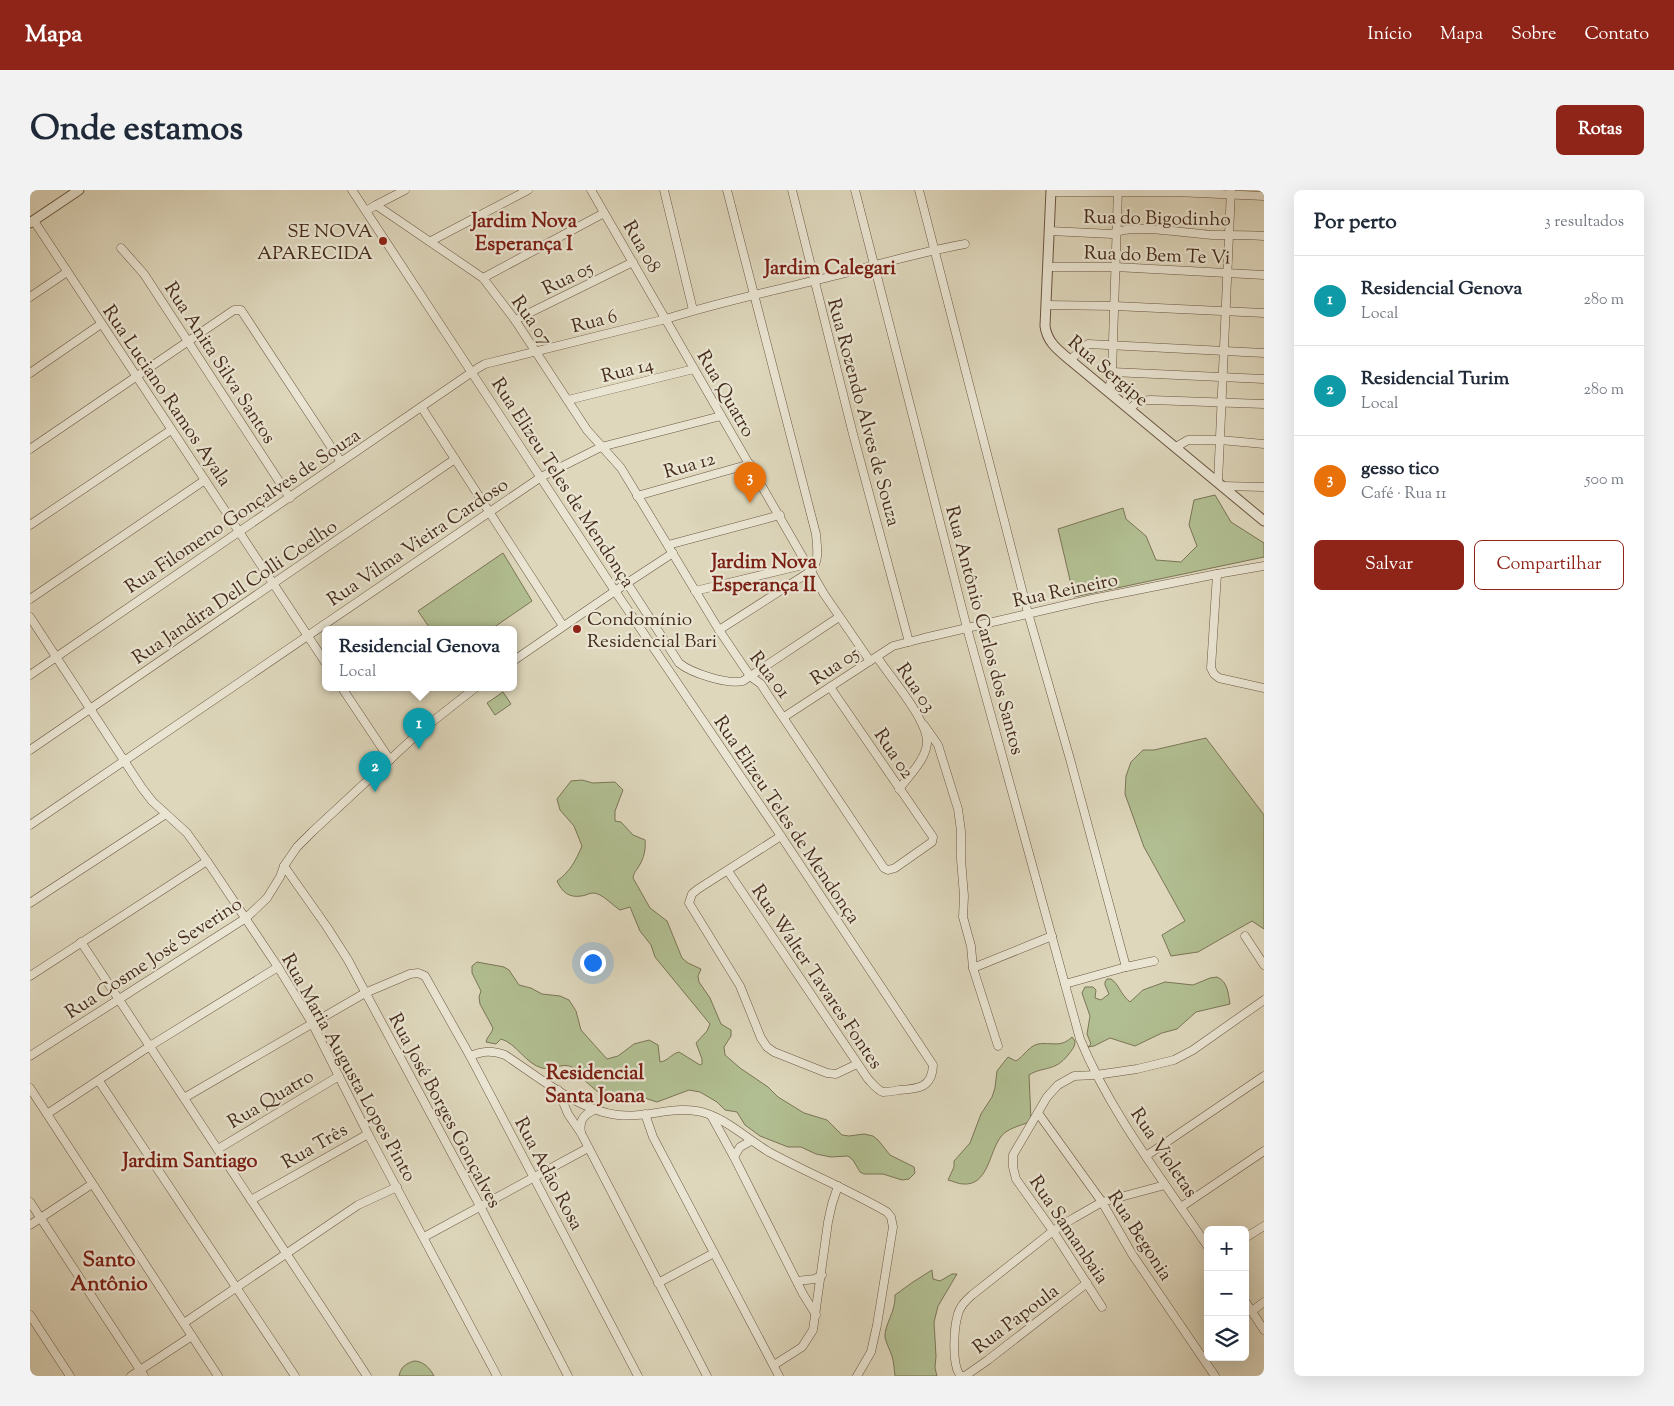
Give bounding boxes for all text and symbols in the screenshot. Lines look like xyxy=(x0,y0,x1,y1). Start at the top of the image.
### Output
text: Mapa xyxy=(25,18,82,52)
text: Início xyxy=(1367,22,1412,48)
text: Mapa xyxy=(1440,22,1483,48)
text: Sobre xyxy=(1511,22,1556,48)
text: Contato xyxy=(1584,22,1649,48)
text: Onde estamos xyxy=(30,105,243,156)
button: Rotas xyxy=(1556,105,1644,155)
street label: Rua do Bigodinho xyxy=(1083,205,1231,234)
district label: Jardim Nova Esperança I xyxy=(469,208,578,260)
text: Por perto xyxy=(1314,208,1397,238)
text: 3 resultados xyxy=(1544,211,1624,234)
street label: Rua 08 xyxy=(615,216,667,278)
place label: SE NOVA APARECIDA xyxy=(257,219,374,268)
marker: SE NOVA APARECIDA xyxy=(377,235,389,247)
street label: Rua do Bem Te Vi xyxy=(1083,240,1231,273)
street label: Rua 05 xyxy=(538,255,598,303)
district label: Jardim Calegari xyxy=(762,255,896,284)
text: Residencial Genova xyxy=(1361,276,1522,303)
street label: Rua Anita Silva Santos xyxy=(156,277,281,450)
text: 1 xyxy=(1327,289,1333,312)
text: 280 m xyxy=(1583,289,1624,312)
street label: Rua 07 xyxy=(504,291,558,353)
street label: Rua Rozendo Alves de Souza xyxy=(819,296,906,530)
street label: Rua Luciano Ramos Ayala xyxy=(95,300,237,493)
text: Local xyxy=(1361,303,1398,326)
street label: Rua 6 xyxy=(569,304,620,341)
street label: Rua Sergipe xyxy=(1061,330,1154,414)
street label: Rua Quatro xyxy=(689,346,761,443)
street label: Rua 14 xyxy=(599,352,657,391)
text: Residencial Turim xyxy=(1361,366,1509,393)
street label: Rua Elizeu Teles de Mendonça xyxy=(484,373,640,594)
text: 2 xyxy=(1326,379,1334,402)
text: 280 m xyxy=(1583,379,1624,402)
text: Local xyxy=(1361,393,1398,416)
street label: Rua Filomeno Gonçalves de Souza xyxy=(120,423,367,601)
street label: Rua 12 xyxy=(661,446,719,487)
text: gesso tico xyxy=(1361,456,1439,483)
pin: 3 xyxy=(734,462,766,503)
text: 3 xyxy=(1327,469,1333,492)
text: 500 m xyxy=(1585,469,1624,492)
street label: Rua Vilma Vieira Cardoso xyxy=(322,472,514,614)
text: Café · Rua 11 xyxy=(1361,483,1446,506)
street label: Rua Antônio Carlos dos Santos xyxy=(937,503,1030,758)
street label: Rua Jandira Dell Colli Coelho xyxy=(127,514,343,672)
button: Salvar xyxy=(1314,540,1464,590)
button: Compartilhar xyxy=(1474,540,1624,590)
district label: Jardim Nova Esperança II xyxy=(709,549,818,601)
street label: Rua Reineiro xyxy=(1010,567,1121,616)
place label: Condomínio Residencial Bari xyxy=(587,607,717,656)
marker: Condomínio Residencial Bari xyxy=(571,623,583,635)
popup xyxy=(322,626,517,691)
text: Residencial Genova xyxy=(339,634,500,661)
street label: Rua 05 xyxy=(806,641,866,693)
street label: Rua 01 xyxy=(742,646,796,705)
street label: Rua 03 xyxy=(888,658,941,719)
text: Local xyxy=(339,661,376,684)
pin: 1 xyxy=(403,708,435,749)
street label: Rua Elizeu Teles de Mendonça xyxy=(706,711,866,930)
street label: Rua 02 xyxy=(866,724,920,785)
pin: 2 xyxy=(359,751,391,792)
street label: Rua Walter Tavares Fontes xyxy=(744,880,888,1075)
street label: Rua Cosme José Severino xyxy=(61,892,248,1027)
street label: Rua Maria Augusta Lopes Pinto xyxy=(274,949,422,1187)
your location xyxy=(580,950,606,976)
street label: Rua José Borges Gonçalves xyxy=(381,1009,507,1213)
district label: Residencial Santa Joana xyxy=(545,1060,646,1112)
street label: Rua Quatro xyxy=(223,1064,320,1137)
street label: Rua Violetas xyxy=(1123,1103,1203,1204)
street label: Rua Adão Rosa xyxy=(507,1113,589,1236)
street label: Rua Três xyxy=(277,1117,353,1177)
district label: Jardim Santiago xyxy=(121,1148,257,1177)
street label: Rua Samanbaia xyxy=(1022,1171,1114,1290)
street label: Rua Begonia xyxy=(1100,1186,1178,1287)
map controls xyxy=(1204,1226,1249,1361)
button: + xyxy=(1204,1226,1249,1271)
district label: Santo Antônio xyxy=(70,1246,148,1300)
button: − xyxy=(1204,1271,1249,1316)
street label: Rua Papoula xyxy=(968,1278,1065,1361)
button: layers xyxy=(1204,1316,1249,1361)

